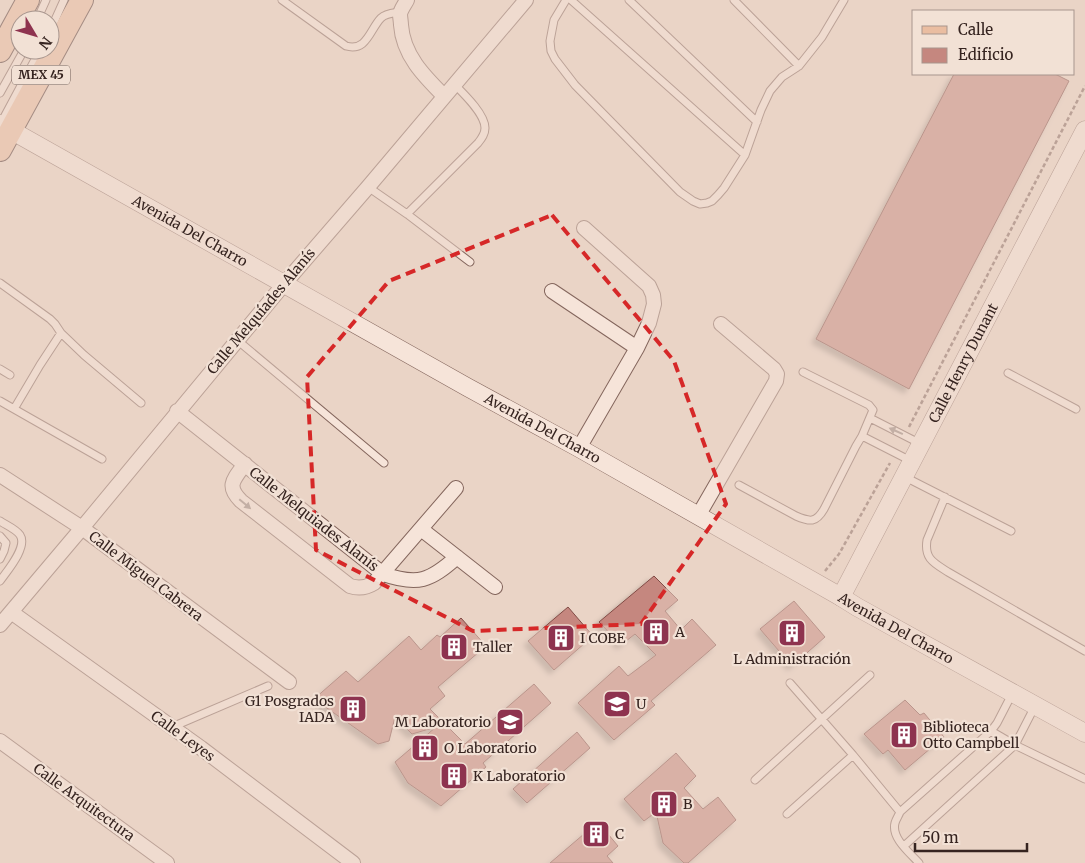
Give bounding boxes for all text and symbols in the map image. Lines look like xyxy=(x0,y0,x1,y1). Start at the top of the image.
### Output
north arrow xyxy=(10,10,60,60)
legend xyxy=(912,10,1075,75)
text: Calle xyxy=(958,20,993,39)
text: N xyxy=(35,33,56,53)
text: Edificio xyxy=(958,45,1014,64)
road number: MEX 45 xyxy=(12,66,70,84)
street label: Avenida Del Charro xyxy=(128,191,251,271)
street label: Calle Melquíades Alanís xyxy=(203,244,319,378)
street label: Calle Henry Dunant xyxy=(925,300,1002,426)
street label: Avenida Del Charro xyxy=(481,389,604,467)
one-way arrow xyxy=(889,427,903,435)
street label: Calle Melquiades Alanís xyxy=(246,463,382,575)
one-way arrow xyxy=(239,498,251,509)
street label: Calle Miguel Cabrera xyxy=(85,527,207,625)
street label: Avenida Del Charro xyxy=(834,588,957,668)
building icon: A xyxy=(641,617,671,647)
building icon: L Administración xyxy=(777,618,807,648)
building icon: I COBE xyxy=(546,623,576,653)
place label: A xyxy=(674,623,685,641)
place label: I COBE xyxy=(580,629,626,647)
building icon: Taller xyxy=(439,632,469,662)
place label: Taller xyxy=(473,638,512,656)
place label: L Administración xyxy=(733,650,851,668)
school or university icon: U xyxy=(602,689,632,719)
place label: G1 Posgrados IADA xyxy=(245,692,334,726)
building icon: G1 Posgrados IADA xyxy=(338,694,368,724)
place label: U xyxy=(636,695,647,713)
street label: Calle Leyes xyxy=(148,707,219,765)
school or university icon: M Laboratorio xyxy=(495,707,525,737)
place label: M Laboratorio xyxy=(395,713,491,731)
place label: Biblioteca Otto Campbell xyxy=(923,718,1020,752)
building icon: Biblioteca Otto Campbell xyxy=(889,720,919,750)
building icon: O Laboratorio xyxy=(410,733,440,763)
place label: O Laboratorio xyxy=(444,739,537,757)
street label: Calle Arquitectura xyxy=(30,759,139,845)
building icon: K Laboratorio xyxy=(439,761,469,791)
place label: K Laboratorio xyxy=(473,767,566,785)
building icon: B xyxy=(649,789,679,819)
place label: B xyxy=(683,795,692,813)
building icon: C xyxy=(581,819,611,849)
scale bar xyxy=(915,820,1028,852)
place label: C xyxy=(615,825,624,843)
text: 50 m xyxy=(922,828,959,847)

